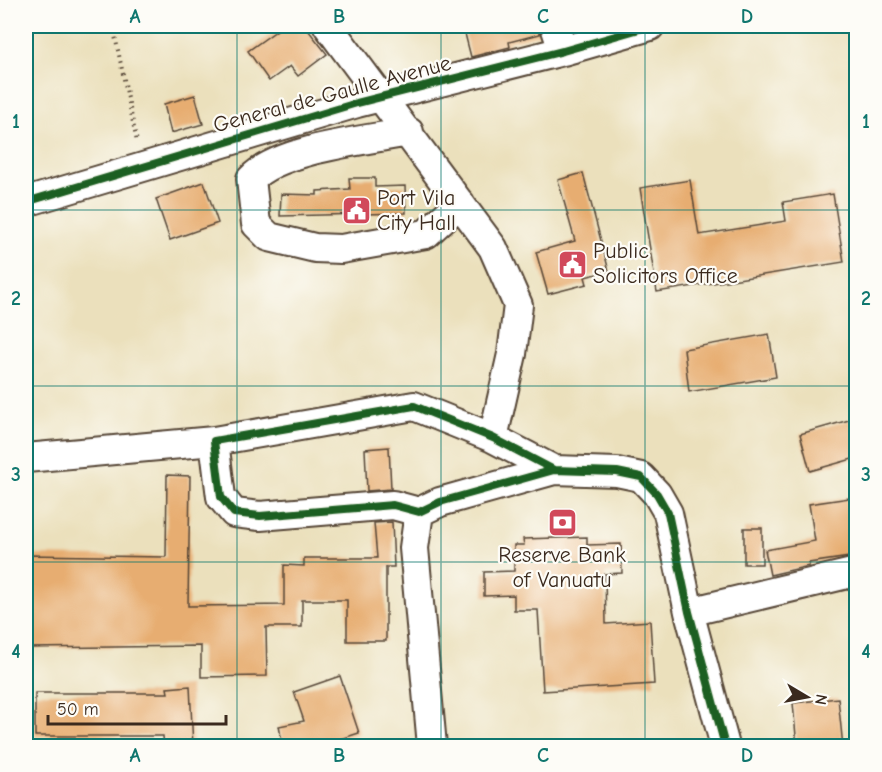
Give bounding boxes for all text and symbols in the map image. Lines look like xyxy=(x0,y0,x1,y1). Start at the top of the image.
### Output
text: A xyxy=(129,5,141,28)
text: B xyxy=(333,5,345,28)
text: C xyxy=(537,5,549,28)
text: D xyxy=(741,5,753,28)
street label: General de Gaulle Avenue xyxy=(210,50,454,138)
text: 1 xyxy=(12,110,20,133)
text: 1 xyxy=(862,110,870,133)
place label: Port Vila City Hall xyxy=(377,185,456,236)
public building icon: Port Vila City Hall xyxy=(340,195,372,227)
place label: Public Solicitors Office xyxy=(593,238,738,289)
public building icon: Public Solicitors Office xyxy=(556,248,588,280)
text: 2 xyxy=(11,287,21,310)
text: 2 xyxy=(861,287,871,310)
text: 3 xyxy=(11,463,21,486)
text: 3 xyxy=(861,463,871,486)
bank icon: Reserve Bank of Vanuatu xyxy=(546,507,578,539)
place label: Reserve Bank of Vanuatu xyxy=(498,542,626,593)
text: 4 xyxy=(11,640,21,663)
text: 4 xyxy=(861,640,871,663)
north arrow xyxy=(777,667,837,727)
scale bar xyxy=(48,688,226,726)
text: N xyxy=(811,693,831,706)
text: 50 m xyxy=(57,699,99,720)
text: A xyxy=(129,744,141,767)
text: B xyxy=(333,744,345,767)
text: C xyxy=(537,744,549,767)
text: D xyxy=(741,744,753,767)

